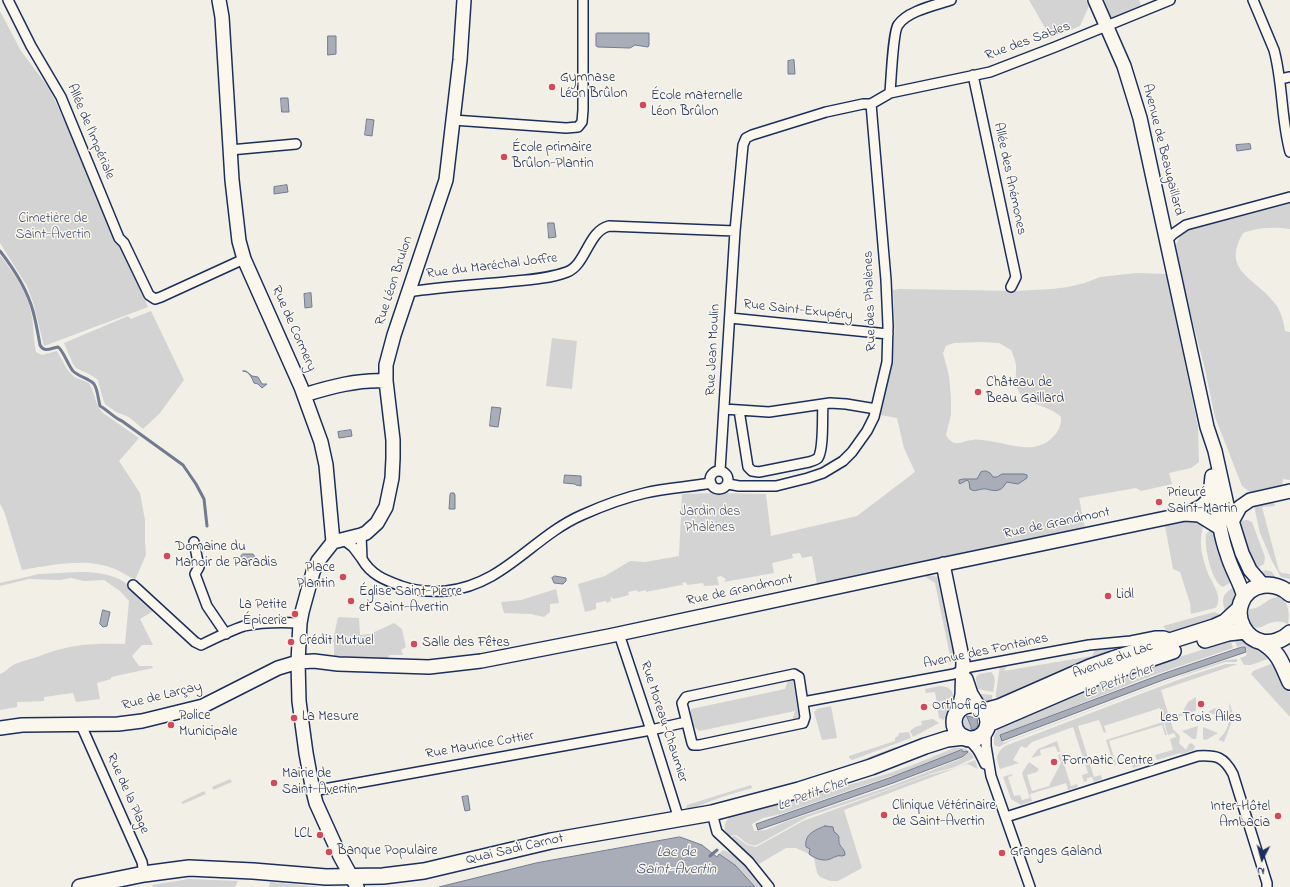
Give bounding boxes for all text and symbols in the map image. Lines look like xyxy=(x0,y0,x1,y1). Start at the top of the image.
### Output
street label: Rue des Sables xyxy=(983,19,1073,65)
place label: Gymnase Léon Brûlon xyxy=(560,71,627,104)
street label: Allée de l'Impériale xyxy=(62,82,118,182)
marker: Gymnase Léon Brûlon xyxy=(547,82,557,92)
street label: Avenue de Beaugaillard xyxy=(1138,82,1186,218)
place label: École maternelle Léon Brûlon xyxy=(651,89,743,122)
marker: École maternelle Léon Brûlon xyxy=(638,100,648,110)
street label: Allée des Anémones xyxy=(989,121,1029,237)
place label: École primaire Brûlon-Plantin xyxy=(512,141,594,174)
marker: École primaire Brûlon-Plantin xyxy=(499,152,509,162)
park label: Cimetière de Saint-Avertin xyxy=(15,212,91,244)
street label: Rue Léon Brulon xyxy=(373,234,417,328)
street label: Rue des Phalènes xyxy=(861,250,881,352)
street label: Rue du Maréchal Joffre xyxy=(425,251,559,283)
street label: Rue de Cormery xyxy=(267,284,319,374)
street label: Rue Saint-Exupéry xyxy=(742,297,854,325)
street label: Rue Jean Moulin xyxy=(703,304,725,396)
place label: Château de Beau Gaillard xyxy=(986,376,1064,408)
marker: Château de Beau Gaillard xyxy=(973,387,983,397)
place label: Prieuré Saint-Martin xyxy=(1167,486,1237,518)
marker: Prieuré Saint-Martin xyxy=(1154,497,1164,507)
park label: Jardin des Phalènes xyxy=(680,505,740,538)
street label: Rue de Grandmont xyxy=(1002,505,1112,543)
place label: Domaine du Manoir de Paradis xyxy=(175,540,277,572)
marker: Domaine du Manoir de Paradis xyxy=(162,551,172,561)
place label: Place Plantin xyxy=(297,561,335,594)
marker: Place Plantin xyxy=(338,572,348,582)
street label: Rue de Grandmont xyxy=(685,572,795,610)
place label: Église Saint-Pierre et Saint-Avertin xyxy=(359,585,462,618)
place label: Lidl xyxy=(1116,588,1134,604)
marker: Lidl xyxy=(1103,591,1113,601)
marker: Église Saint-Pierre et Saint-Avertin xyxy=(346,596,356,606)
place label: La Petite Épicerie xyxy=(239,598,287,630)
marker: La Petite Épicerie xyxy=(290,609,300,619)
street label: Avenue des Fontaines xyxy=(922,631,1050,673)
place label: Crédit Mutuel xyxy=(299,634,374,650)
place label: Salle des Fêtes xyxy=(422,636,510,652)
marker: Crédit Mutuel xyxy=(286,637,296,647)
marker: Salle des Fêtes xyxy=(409,639,419,649)
street label: Avenue du Lac xyxy=(1071,639,1155,683)
street label: Rue Moreau-Chaumier xyxy=(635,659,691,785)
water label: Le Petit Cher xyxy=(1081,660,1157,704)
street label: Rue de Larçay xyxy=(120,679,204,715)
place label: Orthofiga xyxy=(932,699,987,715)
marker: Les Trois Ailes xyxy=(1196,699,1206,709)
marker: Orthofiga xyxy=(919,702,929,712)
place label: Police Municipale xyxy=(179,709,237,742)
place label: La Mesure xyxy=(302,710,359,726)
place label: Les Trois Ailes xyxy=(1160,711,1242,727)
marker: La Mesure xyxy=(289,713,299,723)
marker: Police Municipale xyxy=(166,720,176,730)
street label: Rue Maurice Cottier xyxy=(424,728,536,764)
street label: Rue de la Plage xyxy=(102,751,152,837)
place label: Formatic Centre xyxy=(1062,754,1153,770)
marker: Formatic Centre xyxy=(1049,757,1059,767)
place label: Mairie de Saint-Avertin xyxy=(282,767,357,800)
water label: Le Petit Cher xyxy=(775,774,851,816)
marker: Mairie de Saint-Avertin xyxy=(269,778,279,788)
place label: Clinique Vétérinaire de Saint-Avertin xyxy=(892,799,996,832)
place label: Inter-Hôtel Ambacia xyxy=(1211,800,1270,832)
marker: Clinique Vétérinaire de Saint-Avertin xyxy=(879,810,889,820)
marker: Inter-Hôtel Ambacia xyxy=(1273,811,1283,821)
place label: LCL xyxy=(294,827,312,843)
marker: LCL xyxy=(315,830,325,840)
street label: Quai Sadi Carnot xyxy=(465,831,565,869)
north arrow xyxy=(1242,839,1282,879)
place label: Banque Populaire xyxy=(337,844,438,860)
water label: Lac de Saint-Avertin xyxy=(636,845,716,880)
place label: Granges Galand xyxy=(1010,845,1102,861)
marker: Banque Populaire xyxy=(324,847,334,857)
marker: Granges Galand xyxy=(997,848,1007,858)
text: N xyxy=(1256,863,1265,879)

